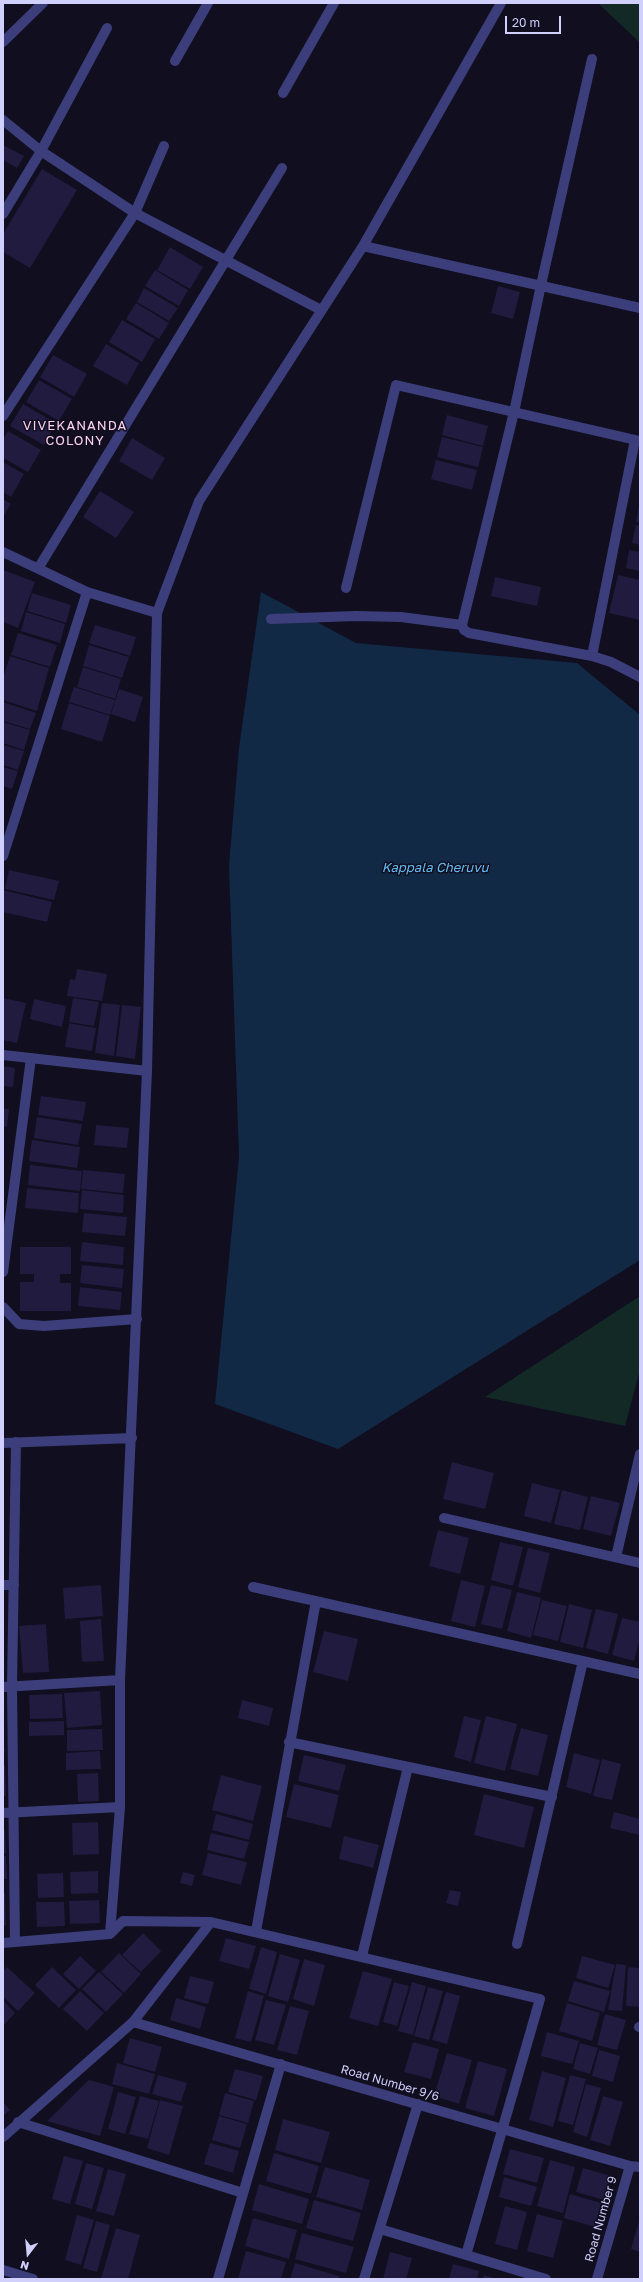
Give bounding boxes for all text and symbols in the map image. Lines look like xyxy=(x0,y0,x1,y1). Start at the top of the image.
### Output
scale bar xyxy=(507,8,563,34)
text: 20 m xyxy=(512,15,540,30)
district label: VIVEKANANDA COLONY xyxy=(23,418,127,449)
water label: Kappala Cheruvu xyxy=(382,860,488,876)
street label: Road Number 9/6 xyxy=(339,2062,441,2104)
street label: Road Number 9 xyxy=(582,2174,620,2264)
north arrow xyxy=(8,2234,48,2274)
text: N xyxy=(19,2259,30,2273)

